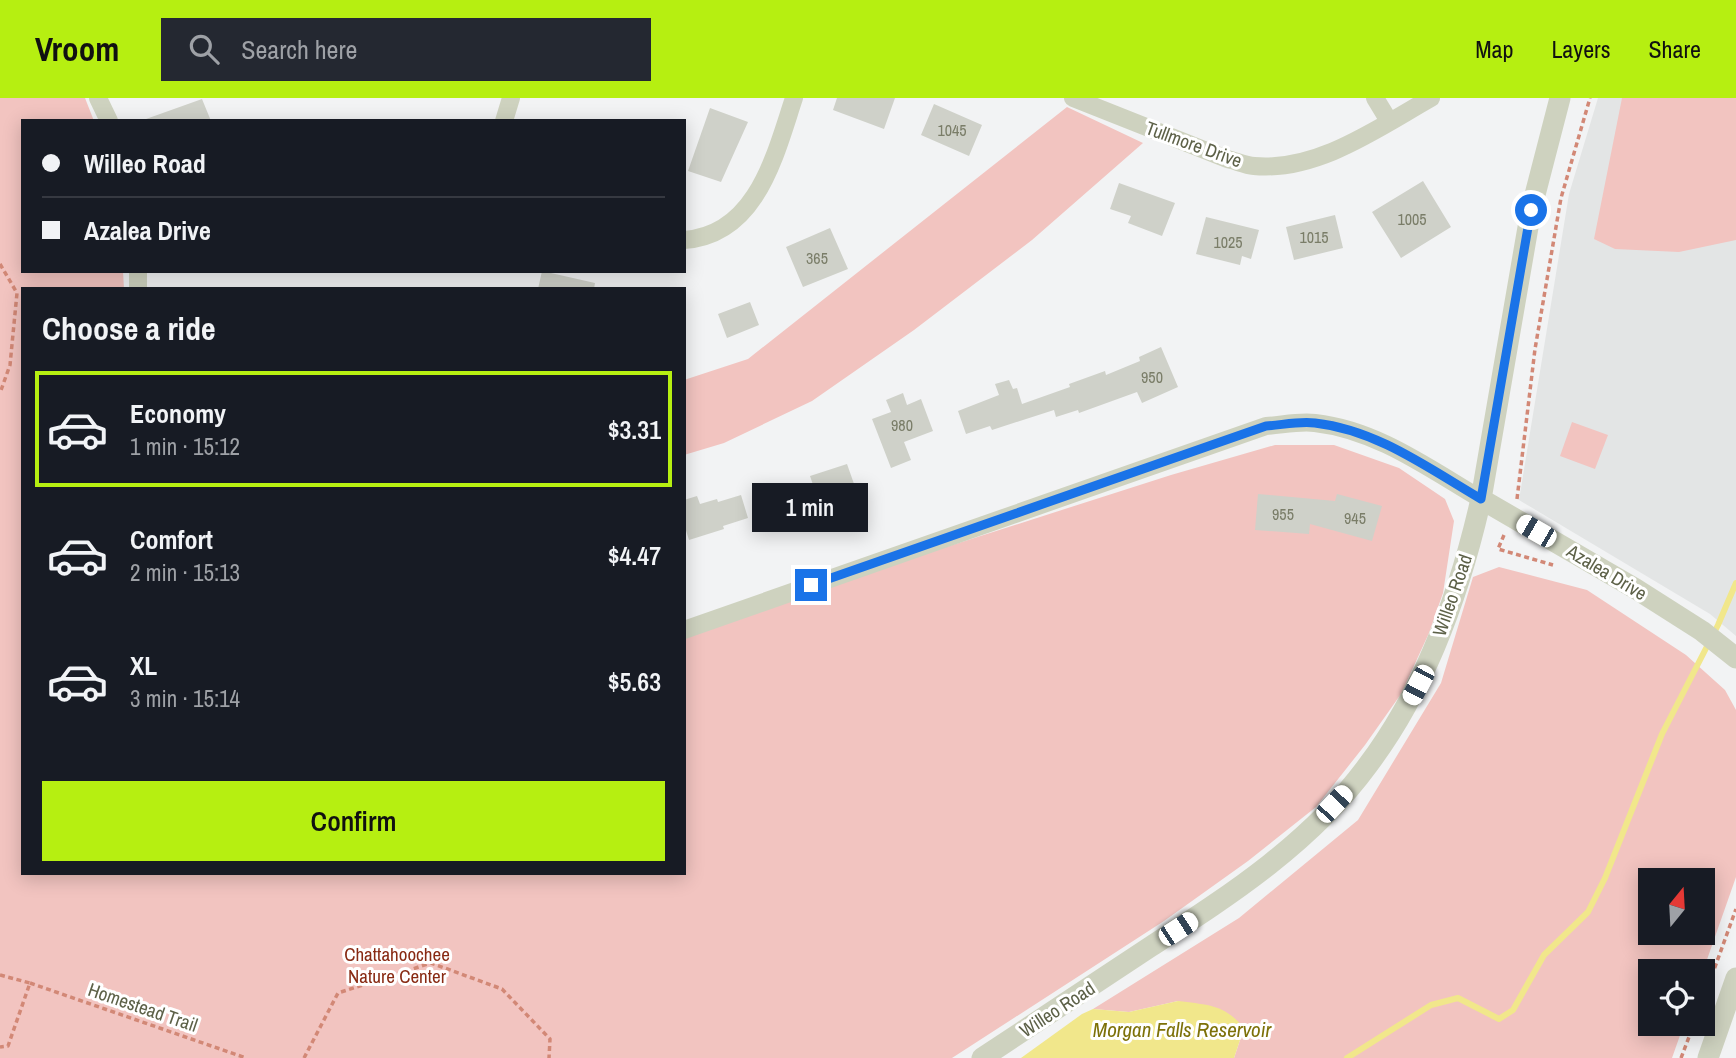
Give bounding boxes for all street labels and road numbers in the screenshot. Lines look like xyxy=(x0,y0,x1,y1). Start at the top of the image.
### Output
street label: Tullmore Drive xyxy=(1142,115,1246,173)
street label: Azalea Drive xyxy=(1561,537,1652,606)
street label: Willeo Road xyxy=(1426,551,1478,639)
street label: Willeo Road xyxy=(1014,975,1100,1043)
street label: Homestead Trail xyxy=(85,976,201,1038)

